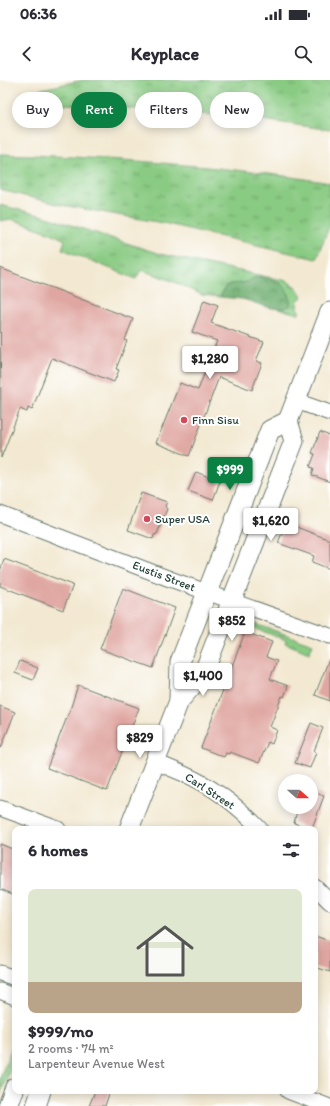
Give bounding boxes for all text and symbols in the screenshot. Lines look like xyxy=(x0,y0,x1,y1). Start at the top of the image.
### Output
text: 06:36 xyxy=(20,5,57,23)
icon: back xyxy=(16,43,38,65)
text: Keyplace xyxy=(131,43,199,65)
icon: search xyxy=(292,43,314,65)
chip: Buy xyxy=(12,92,63,128)
chip: Rent xyxy=(71,92,127,128)
chip: Filters xyxy=(135,92,202,128)
chip: New xyxy=(210,92,264,128)
pin: $1,280 xyxy=(177,346,243,380)
text: $1,280 xyxy=(191,351,229,366)
place label: Finn Sisu xyxy=(192,413,239,427)
marker: Finn Sisu xyxy=(179,415,189,425)
pin: $999 xyxy=(206,457,254,491)
text: $999 xyxy=(217,462,244,477)
pin: $1,620 xyxy=(238,508,304,542)
place label: Super USA xyxy=(155,512,210,526)
text: $1,620 xyxy=(252,513,290,528)
marker: Super USA xyxy=(142,514,152,524)
street label: Eustis Street xyxy=(131,558,198,595)
pin: $852 xyxy=(208,608,256,642)
text: $852 xyxy=(218,613,246,628)
pin: $1,400 xyxy=(170,663,236,697)
text: $1,400 xyxy=(183,668,223,683)
pin: $829 xyxy=(116,725,164,759)
text: $829 xyxy=(126,730,154,745)
street label: Carl Street xyxy=(182,770,238,813)
north arrow xyxy=(278,774,318,814)
map controls xyxy=(278,774,318,814)
icon: filters xyxy=(280,839,302,861)
text: 6 homes xyxy=(28,840,88,860)
icon: home xyxy=(129,915,201,987)
text: $999/mo xyxy=(28,1021,93,1041)
text: 2 rooms · 74 m² xyxy=(28,1041,114,1056)
text: Larpenteur Avenue West xyxy=(28,1056,165,1071)

